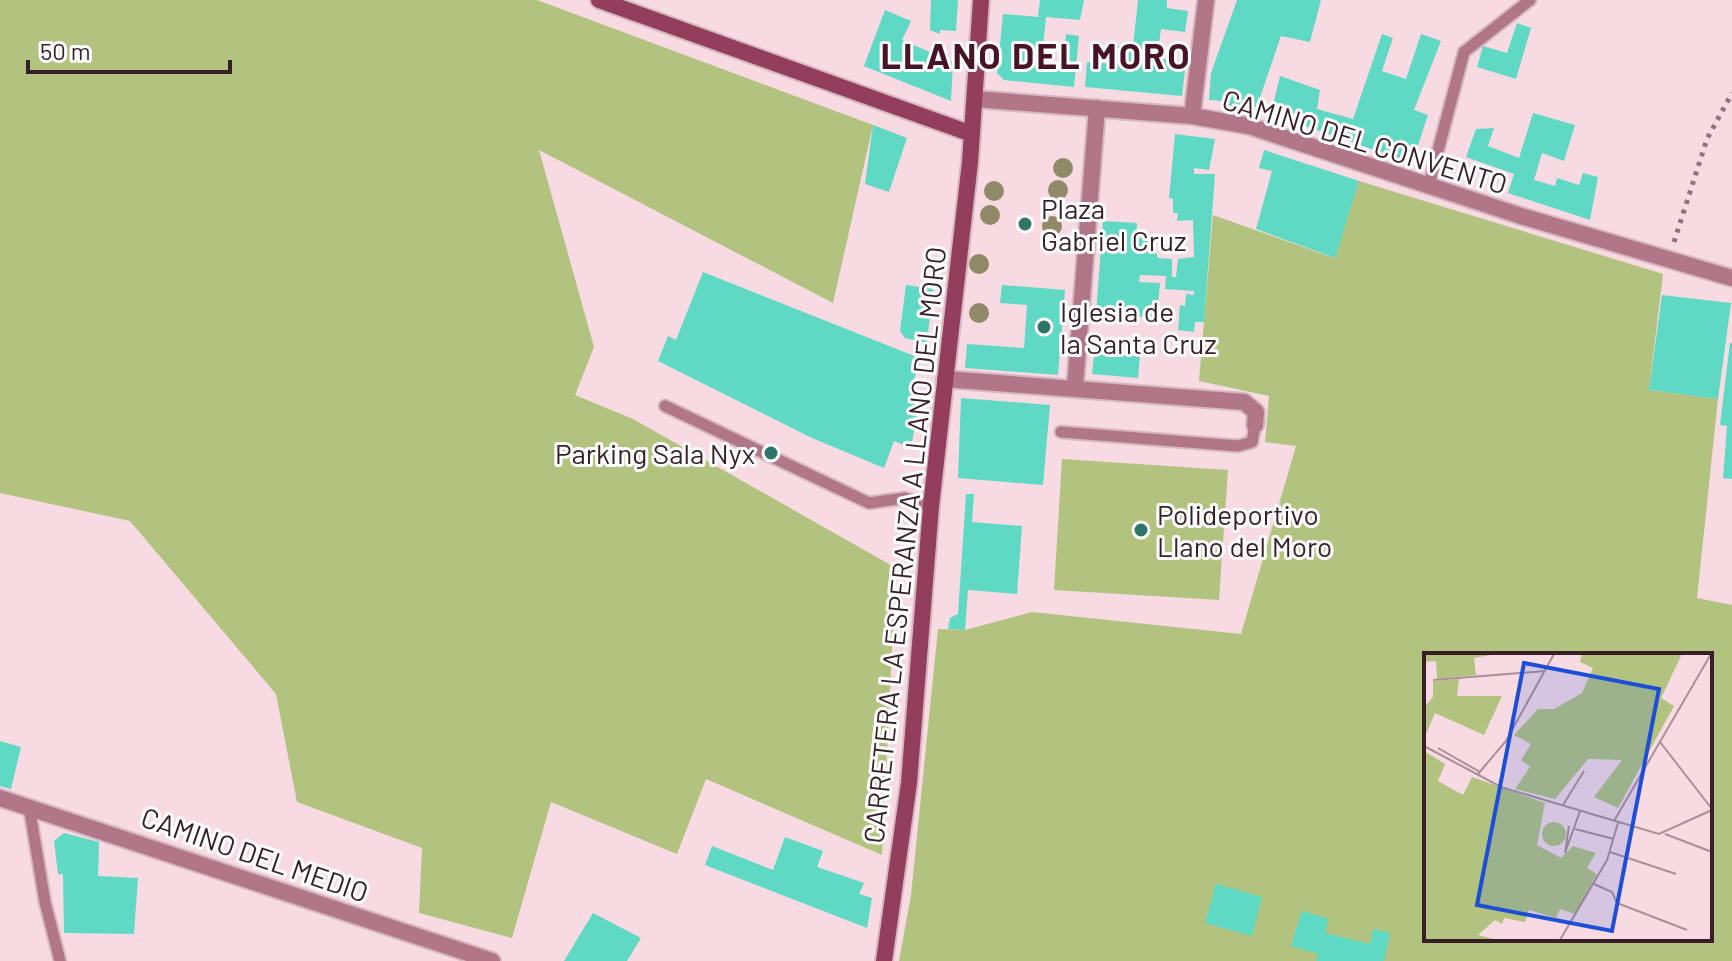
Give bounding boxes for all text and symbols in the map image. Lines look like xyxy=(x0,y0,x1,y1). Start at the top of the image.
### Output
scale bar xyxy=(28,24,230,74)
district label: LLANO DEL MORO xyxy=(880,33,1192,76)
text: 50 m xyxy=(40,36,91,65)
street label: CAMINO DEL CONVENTO xyxy=(1218,81,1512,201)
place label: Plaza Gabriel Cruz xyxy=(1041,191,1187,257)
marker: Plaza Gabriel Cruz xyxy=(1016,215,1034,233)
street label: CARRETERA LA ESPERANZA A LLANO DEL MORO xyxy=(856,245,952,845)
place label: Iglesia de la Santa Cruz xyxy=(1060,294,1217,360)
marker: Iglesia de la Santa Cruz xyxy=(1035,318,1053,336)
place label: Parking Sala Nyx xyxy=(555,436,755,470)
marker: Parking Sala Nyx xyxy=(762,444,780,462)
place label: Polideportivo Llano del Moro xyxy=(1157,497,1332,563)
marker: Polideportivo Llano del Moro xyxy=(1132,521,1150,539)
inset map xyxy=(1424,653,1712,941)
street label: CAMINO DEL MEDIO xyxy=(137,799,373,909)

